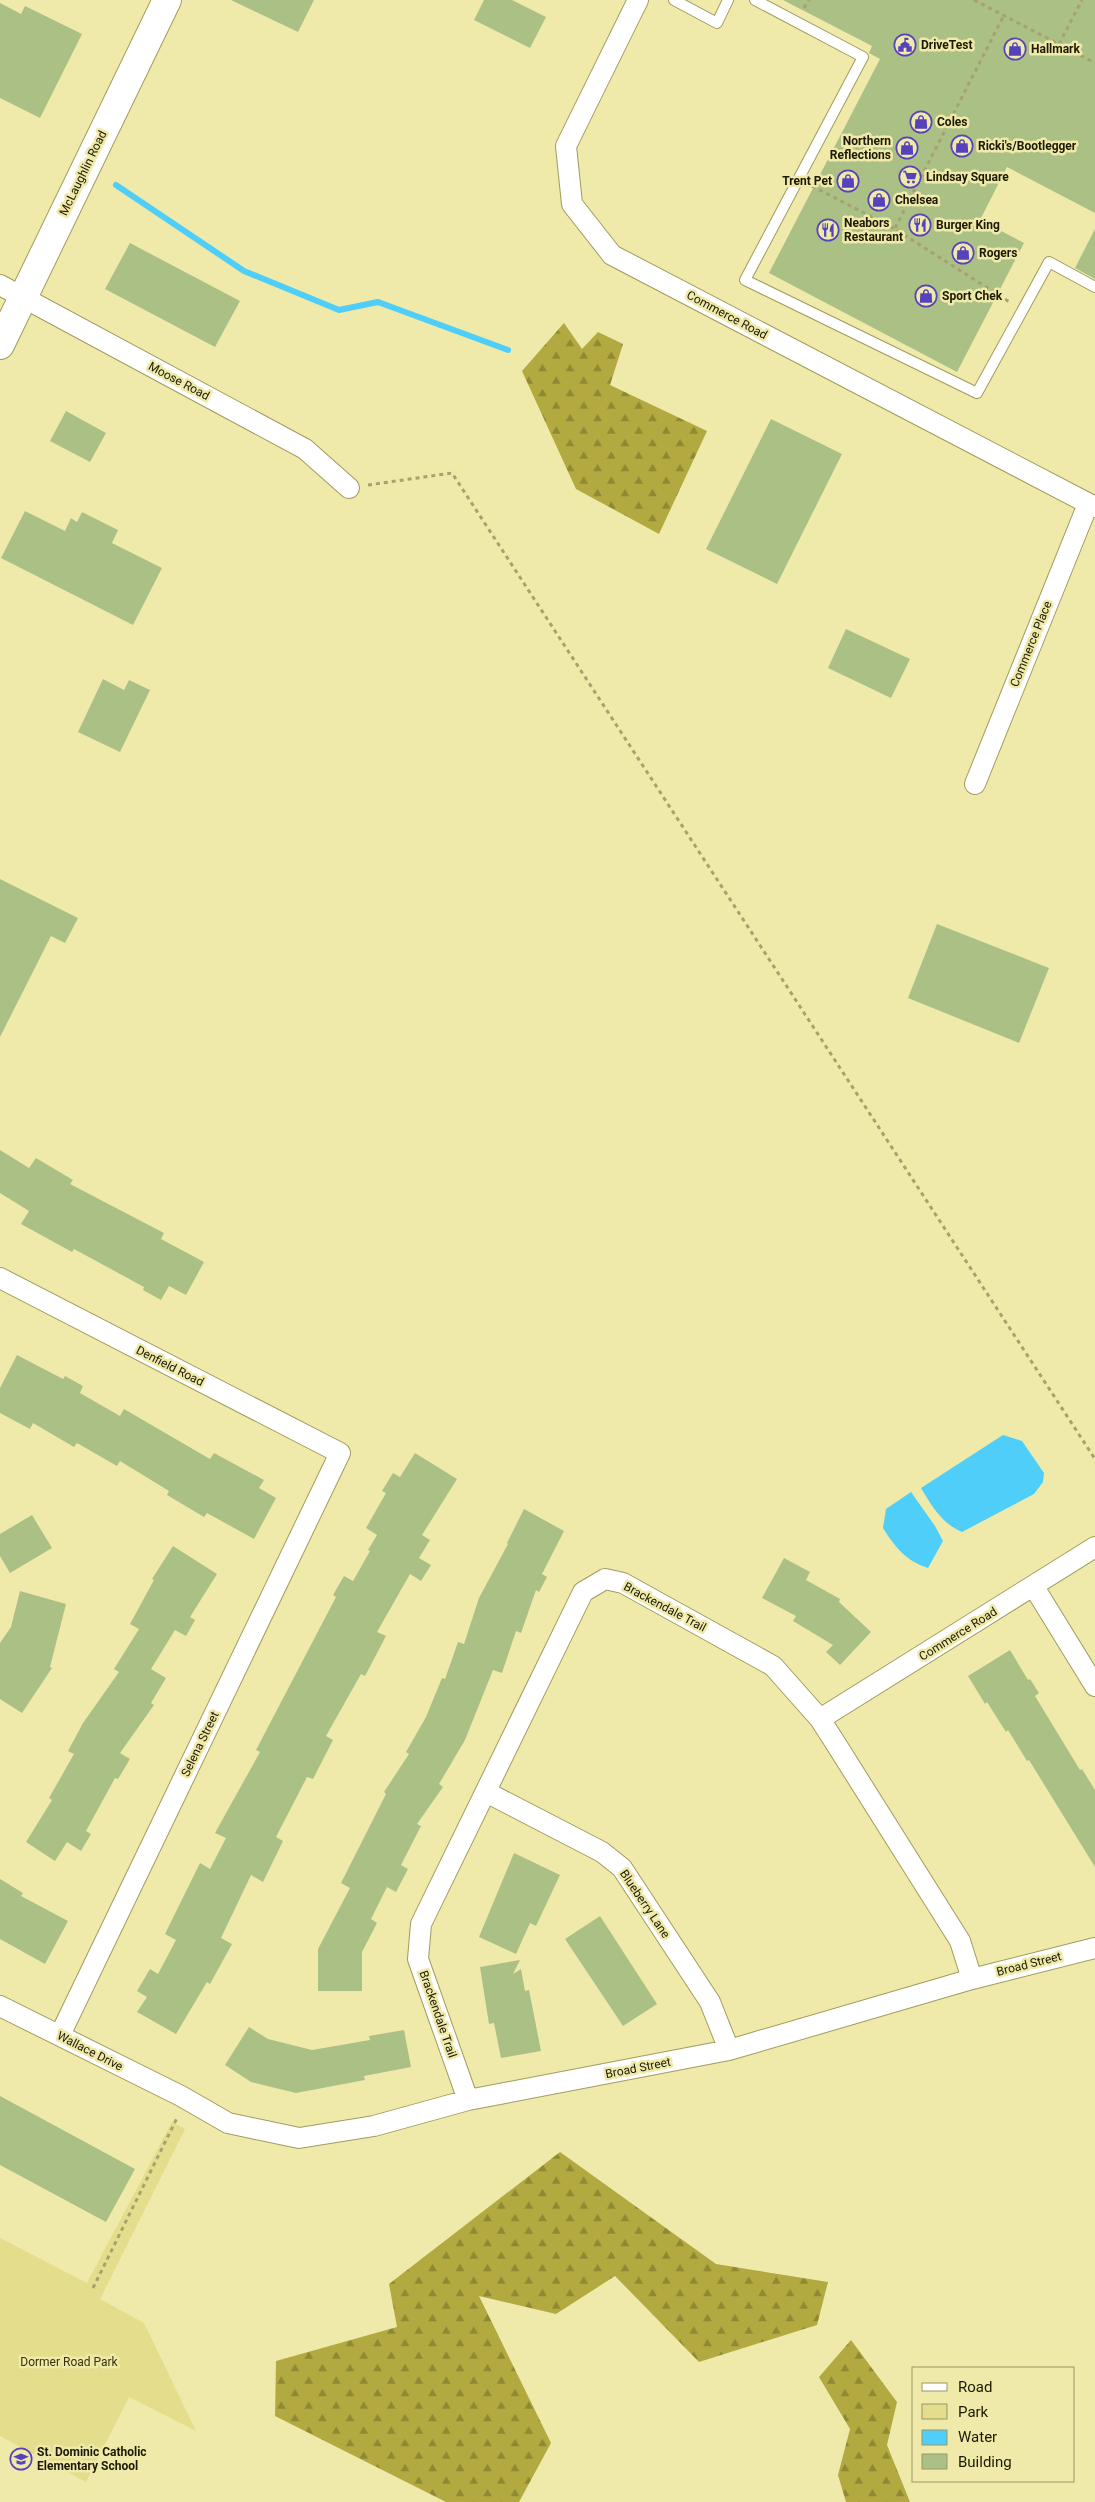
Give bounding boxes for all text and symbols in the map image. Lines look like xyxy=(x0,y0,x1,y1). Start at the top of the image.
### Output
public building icon: DriveTest xyxy=(893,33,917,57)
shop icon: Hallmark xyxy=(1003,37,1027,61)
place label: DriveTest xyxy=(921,38,972,52)
place label: Hallmark xyxy=(1031,42,1080,56)
shop icon: Coles xyxy=(909,110,933,134)
place label: Coles xyxy=(937,115,967,129)
street label: McLaughlin Road xyxy=(56,128,110,218)
place label: Northern Reflections xyxy=(830,134,891,162)
shop icon: Ricki's/Bootlegger xyxy=(950,134,974,158)
shop icon: Northern Reflections xyxy=(895,136,919,160)
place label: Ricki's/Bootlegger xyxy=(978,139,1077,153)
supermarket icon: Lindsay Square xyxy=(898,165,922,189)
shop icon: Trent Pet xyxy=(836,169,860,193)
place label: Lindsay Square xyxy=(926,170,1009,184)
place label: Trent Pet xyxy=(782,174,832,188)
shop icon: Chelsea xyxy=(867,188,891,212)
place label: Chelsea xyxy=(895,193,939,207)
restaurant icon: Burger King xyxy=(908,213,932,237)
place label: Neabors Restaurant xyxy=(844,216,903,244)
restaurant icon: Neabors Restaurant xyxy=(816,218,840,242)
place label: Burger King xyxy=(936,218,1000,232)
shop icon: Rogers xyxy=(951,241,975,265)
place label: Rogers xyxy=(979,246,1017,260)
shop icon: Sport Chek xyxy=(914,284,938,308)
street label: Commerce Road xyxy=(684,288,770,342)
place label: Sport Chek xyxy=(942,289,1003,303)
street label: Moose Road xyxy=(146,359,212,403)
street label: Commerce Place xyxy=(1007,599,1055,689)
street label: Denfield Road xyxy=(134,1343,206,1389)
street label: Brackendale Trail xyxy=(621,1579,709,1635)
street label: Commerce Road xyxy=(916,1604,1000,1664)
street label: Selena Street xyxy=(178,1709,222,1779)
street label: Blueberry Lane xyxy=(617,1867,673,1941)
street label: Broad Street xyxy=(995,1949,1063,1979)
street label: Brackendale Trail xyxy=(417,1969,459,2059)
street label: Wallace Drive xyxy=(55,2028,125,2074)
street label: Broad Street xyxy=(604,2055,672,2081)
park label: Dormer Road Park xyxy=(20,2355,119,2369)
legend xyxy=(912,2367,1075,2482)
text: Road xyxy=(958,2378,992,2396)
text: Park xyxy=(958,2403,989,2421)
text: Water xyxy=(958,2428,997,2446)
place label: St. Dominic Catholic Elementary School xyxy=(37,2445,147,2473)
school or university icon: St. Dominic Catholic Elementary School xyxy=(9,2447,33,2471)
text: Building xyxy=(958,2453,1012,2471)

